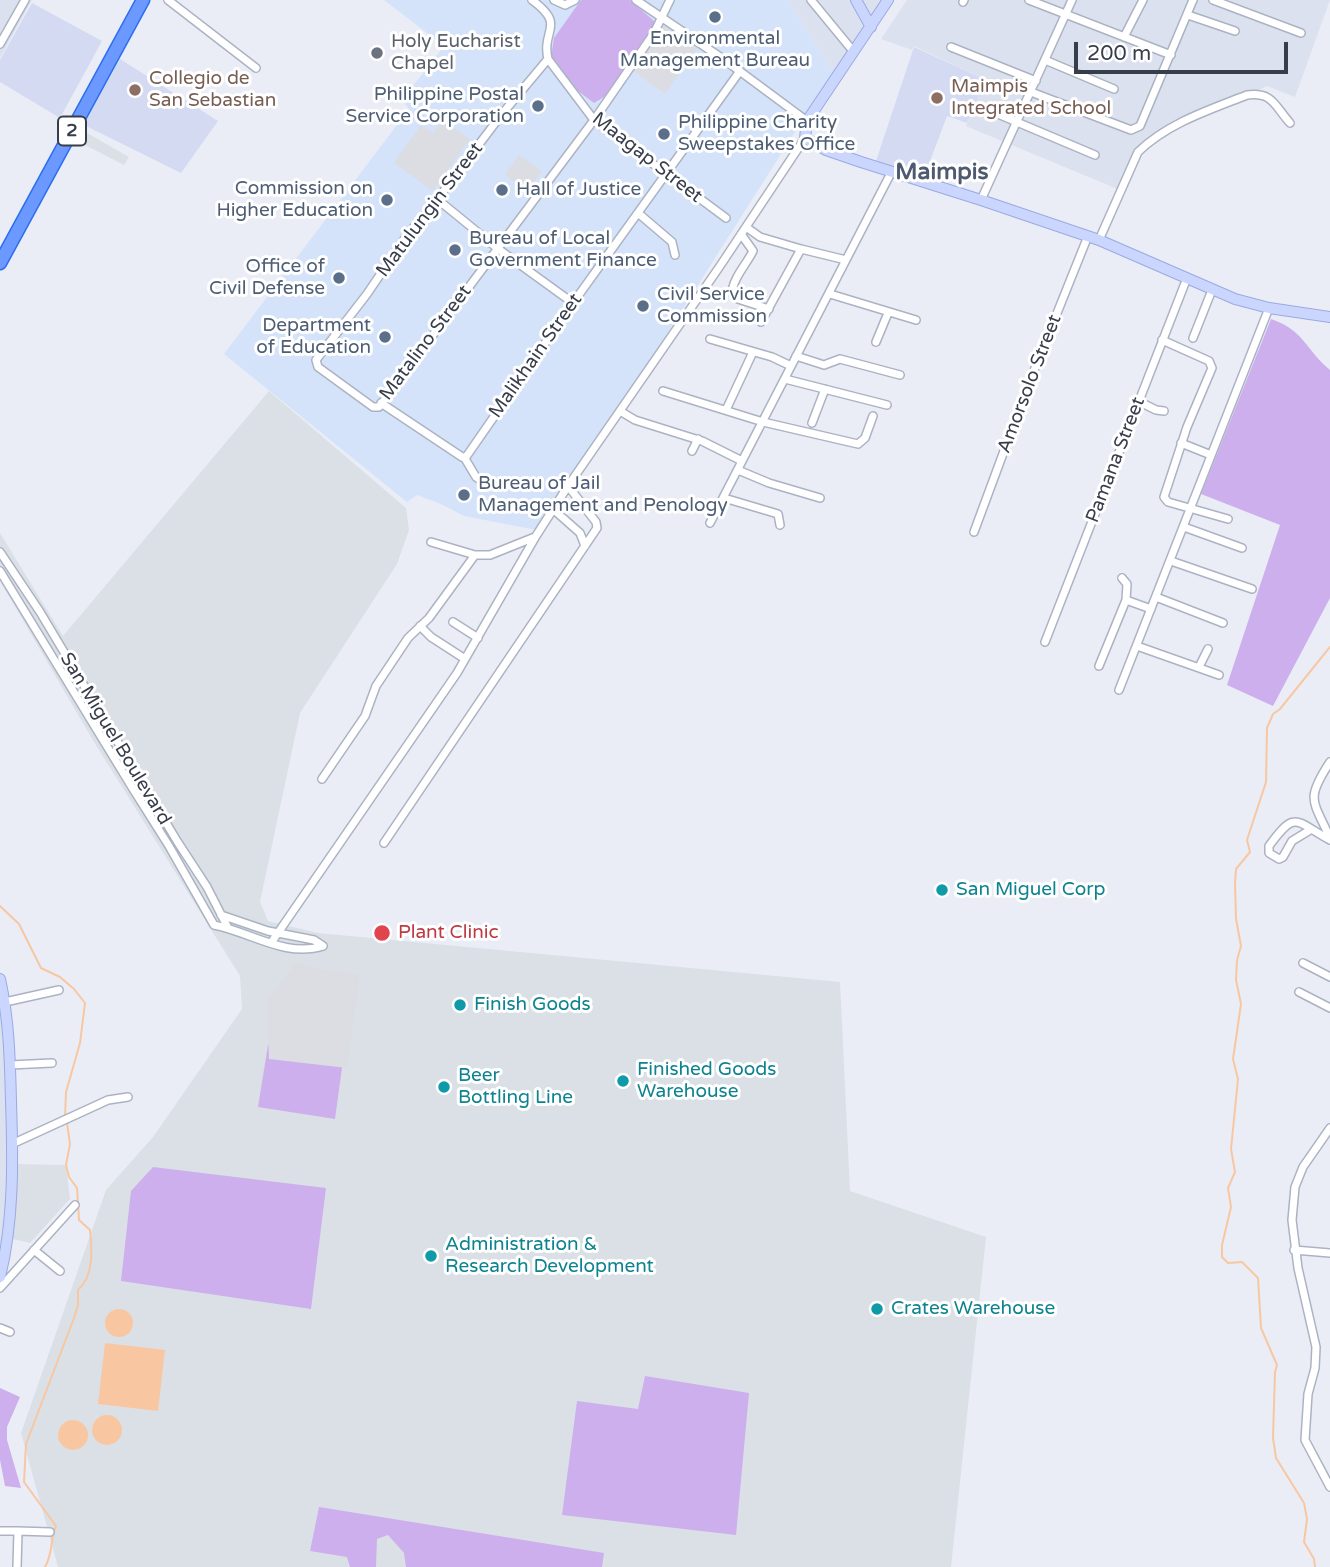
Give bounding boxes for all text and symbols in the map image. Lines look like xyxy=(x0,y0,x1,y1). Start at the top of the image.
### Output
marker: Environmental Management Bureau xyxy=(707,9,723,25)
place label: Environmental Management Bureau xyxy=(620,28,810,72)
scale bar xyxy=(1078,28,1292,72)
place label: Holy Eucharist Chapel xyxy=(391,31,521,75)
text: 200 m xyxy=(1087,41,1151,66)
marker: Holy Eucharist Chapel xyxy=(369,45,385,61)
place label: Collegio de San Sebastian xyxy=(149,68,276,112)
place label: Maimpis Integrated School xyxy=(951,76,1111,120)
marker: Collegio de San Sebastian xyxy=(127,82,143,98)
place label: Philippine Postal Service Corporation xyxy=(346,84,524,128)
marker: Maimpis Integrated School xyxy=(929,90,945,106)
marker: Philippine Postal Service Corporation xyxy=(530,98,546,114)
street label: Maagap Street xyxy=(587,108,707,208)
place label: Philippine Charity Sweepstakes Office xyxy=(678,112,855,156)
road number: 2 xyxy=(58,116,86,146)
marker: Philippine Charity Sweepstakes Office xyxy=(656,126,672,142)
street label: Matulungin Street xyxy=(372,138,488,282)
district label: Maimpis xyxy=(895,159,989,187)
place label: Commission on Higher Education xyxy=(216,178,373,222)
place label: Hall of Justice xyxy=(516,179,641,201)
marker: Hall of Justice xyxy=(494,182,510,198)
marker: Commission on Higher Education xyxy=(379,192,395,208)
place label: Bureau of Local Government Finance xyxy=(469,228,657,272)
marker: Bureau of Local Government Finance xyxy=(447,242,463,258)
place label: Office of Civil Defense xyxy=(209,256,325,300)
marker: Office of Civil Defense xyxy=(331,270,347,286)
street label: Matalino Street xyxy=(375,281,477,405)
place label: Civil Service Commission xyxy=(657,284,767,328)
street label: Malikhain Street xyxy=(485,289,587,423)
marker: Civil Service Commission xyxy=(635,298,651,314)
street label: Amorsolo Street xyxy=(993,312,1067,456)
place label: Department of Education xyxy=(256,315,371,359)
marker: Department of Education xyxy=(377,329,393,345)
street label: Pamana Street xyxy=(1082,394,1150,526)
place label: Bureau of Jail Management and Penology xyxy=(478,473,728,517)
marker: Bureau of Jail Management and Penology xyxy=(456,487,472,503)
street label: San Miguel Boulevard xyxy=(55,649,175,829)
place label: San Miguel Corp xyxy=(956,879,1105,901)
marker: San Miguel Corp xyxy=(934,882,950,898)
place label: Plant Clinic xyxy=(398,922,499,944)
marker: Plant Clinic xyxy=(372,923,392,943)
place label: Finish Goods xyxy=(474,994,591,1016)
marker: Finish Goods xyxy=(452,997,468,1013)
place label: Finished Goods Warehouse xyxy=(637,1059,776,1103)
place label: Beer Bottling Line xyxy=(458,1065,573,1109)
marker: Finished Goods Warehouse xyxy=(615,1073,631,1089)
marker: Beer Bottling Line xyxy=(436,1079,452,1095)
place label: Administration & Research Development xyxy=(445,1234,654,1278)
marker: Administration & Research Development xyxy=(423,1248,439,1264)
place label: Crates Warehouse xyxy=(891,1298,1055,1320)
marker: Crates Warehouse xyxy=(869,1301,885,1317)

